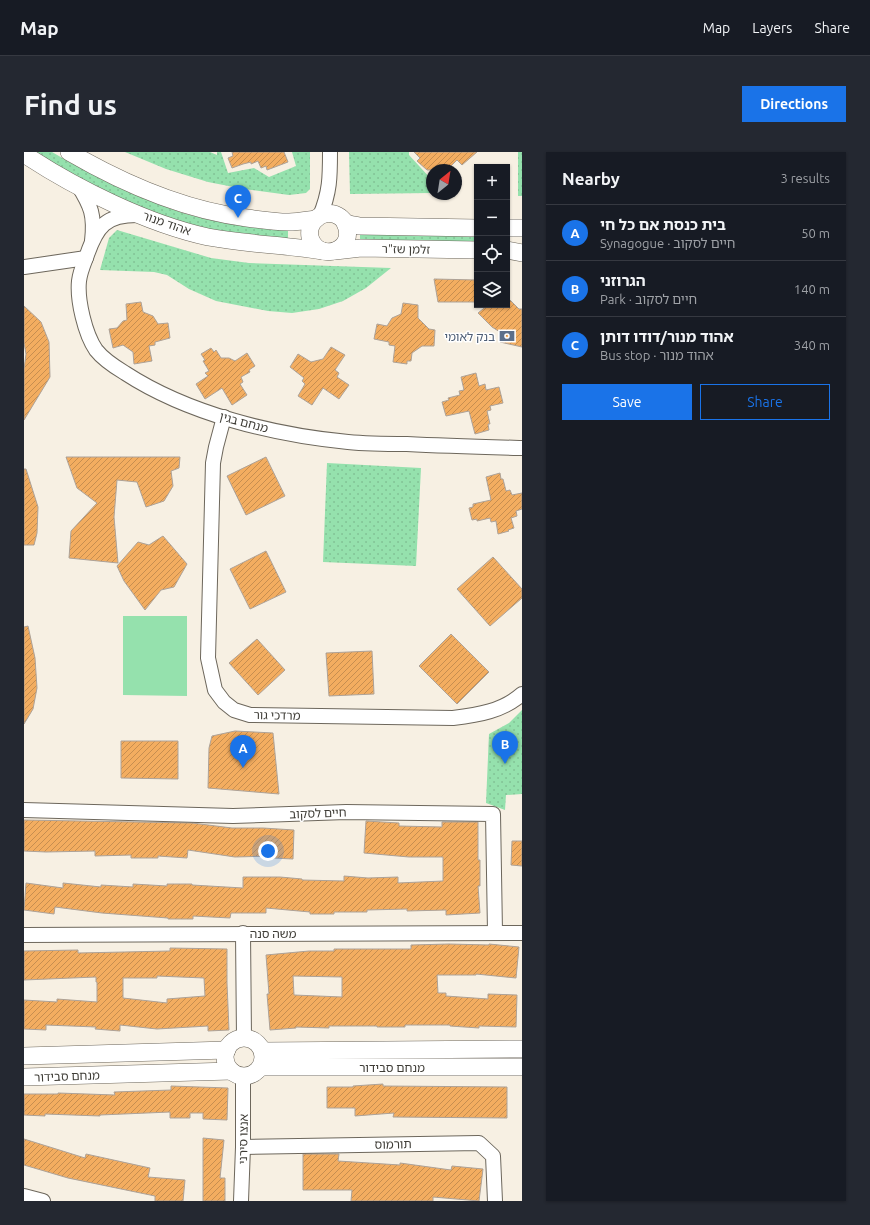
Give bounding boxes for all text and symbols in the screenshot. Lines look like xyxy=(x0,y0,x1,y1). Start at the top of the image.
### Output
text: Map xyxy=(20,17,59,39)
text: Map xyxy=(703,20,730,36)
text: Layers xyxy=(752,20,792,36)
text: Share xyxy=(814,20,850,36)
button: Directions xyxy=(742,86,846,122)
text: Find us xyxy=(24,89,117,120)
north arrow xyxy=(426,164,462,200)
map controls xyxy=(474,164,510,308)
button: + xyxy=(474,164,510,200)
text: Nearby xyxy=(562,169,620,188)
text: 3 results xyxy=(780,171,830,185)
pin: C xyxy=(225,185,251,218)
button: − xyxy=(474,200,510,236)
street label: אהוד מנור xyxy=(141,209,193,237)
text: בית כנסת אם כל חי xyxy=(600,216,726,233)
text: A xyxy=(570,226,580,240)
text: 50 m xyxy=(801,226,830,240)
button: locate xyxy=(474,236,510,272)
text: Synagogue · חיים לסקוב xyxy=(600,236,735,250)
street label: זלמן שז"ר xyxy=(382,242,430,256)
button: layers xyxy=(474,272,510,308)
text: הגרוזני xyxy=(600,272,646,289)
text: B xyxy=(571,282,579,296)
text: 140 m xyxy=(794,282,830,296)
text: Park · חיים לסקוב xyxy=(600,292,697,306)
bank icon: בנק לאומי xyxy=(498,327,516,345)
text: אהוד מנור/דודו דותן xyxy=(600,328,734,345)
place label: בנק לאומי xyxy=(444,330,495,343)
text: C xyxy=(571,338,579,352)
text: 340 m xyxy=(794,338,830,352)
text: Bus stop · אהוד מנור xyxy=(600,348,714,362)
button: Save xyxy=(562,384,692,420)
button: Share xyxy=(700,384,830,420)
street label: מנחם בגין xyxy=(218,409,270,435)
street label: מרדכי גור xyxy=(253,708,301,722)
pin: B xyxy=(492,731,518,764)
pin: A xyxy=(230,735,256,768)
street label: חיים לסקוב xyxy=(289,806,347,820)
your location xyxy=(258,841,278,861)
street label: משה סנה xyxy=(250,927,296,940)
street label: מנחם סבידור xyxy=(359,1061,425,1074)
street label: מנחם סבידור xyxy=(34,1068,100,1084)
street label: אנצו סירני xyxy=(236,1113,250,1164)
street label: תורמוס xyxy=(374,1137,412,1151)

